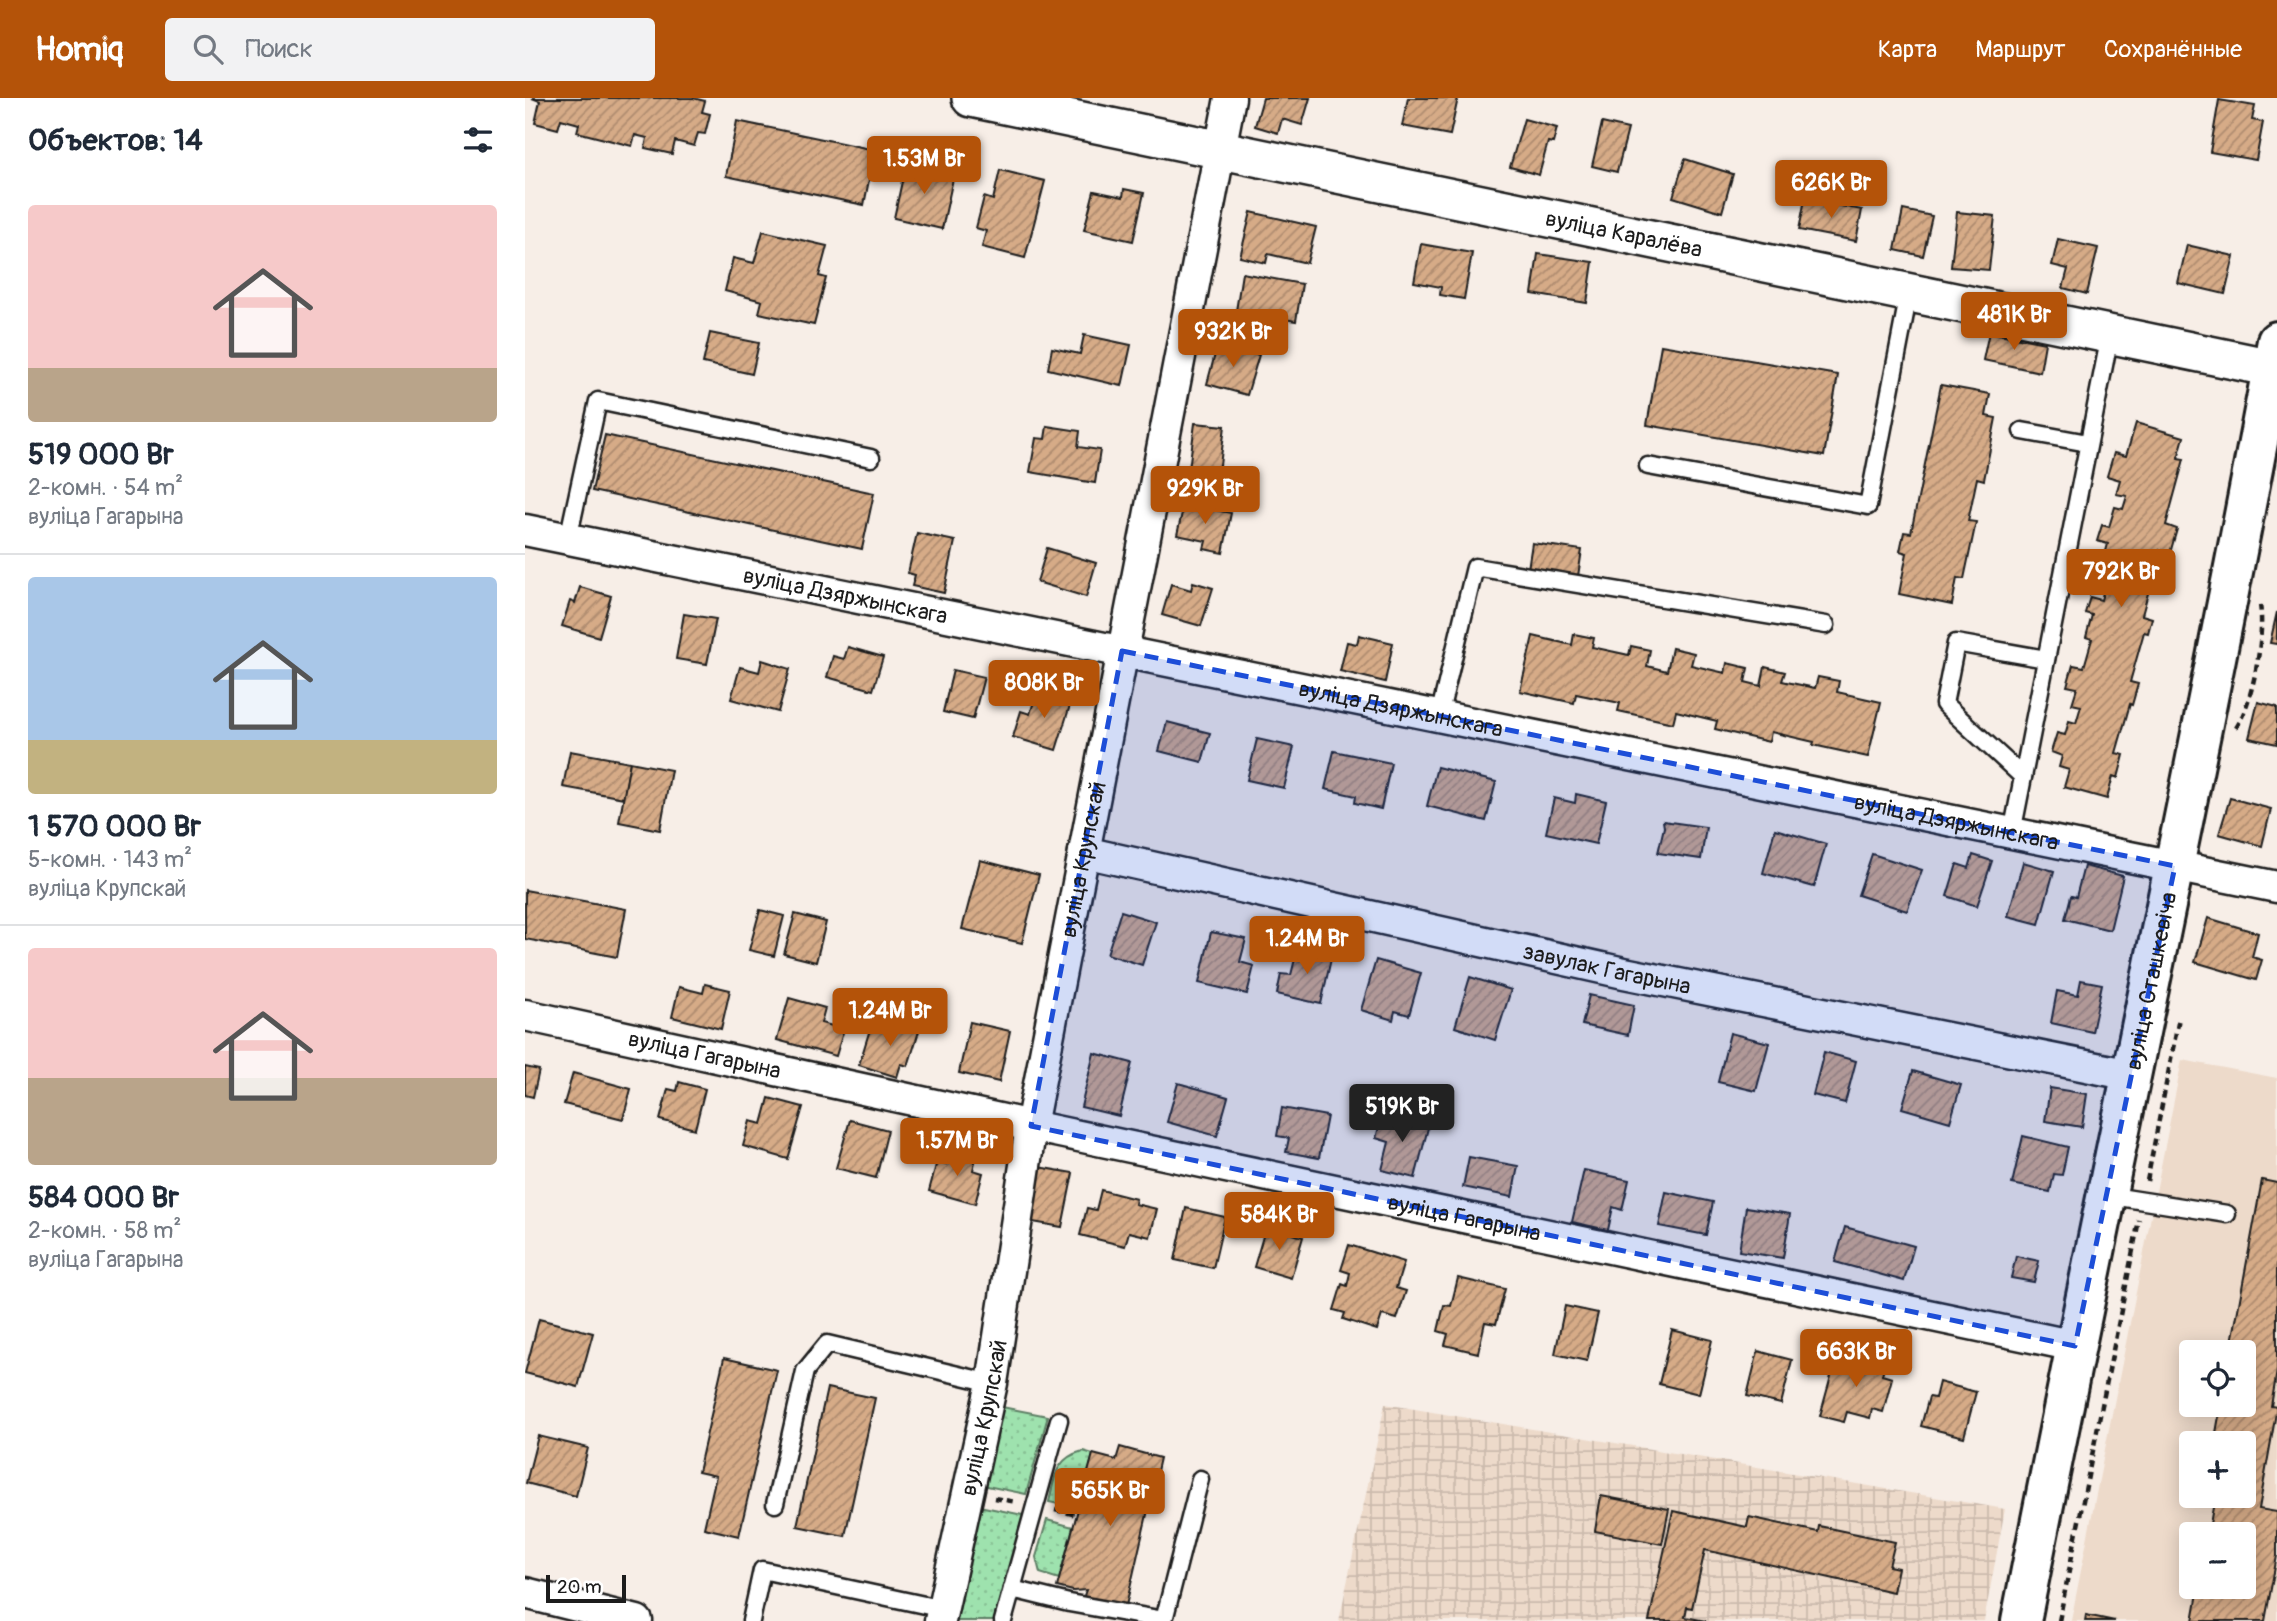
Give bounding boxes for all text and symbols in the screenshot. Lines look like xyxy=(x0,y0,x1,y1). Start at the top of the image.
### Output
search box xyxy=(165,18,655,81)
text: Homiq xyxy=(35,29,123,70)
icon: search xyxy=(189,30,227,68)
text: Поиск xyxy=(245,33,313,65)
text: Карта xyxy=(1878,35,1937,64)
text: Маршрут xyxy=(1975,35,2066,64)
text: Сохранённые xyxy=(2104,35,2242,64)
icon: filters xyxy=(459,121,497,159)
text: Объектов: 14 xyxy=(28,122,203,159)
pin: 1.53M Br xyxy=(852,136,996,196)
text: 1.53M Br xyxy=(883,144,965,173)
pin: 626K Br xyxy=(1766,160,1896,220)
text: 626K Br xyxy=(1791,168,1871,197)
street label: вуліца Каралёва xyxy=(1543,204,1705,264)
icon: home xyxy=(200,250,326,376)
pin: 481K Br xyxy=(1949,292,2079,352)
text: 481K Br xyxy=(1977,300,2051,329)
pin: 932K Br xyxy=(1168,310,1298,369)
text: 932K Br xyxy=(1194,317,1272,346)
text: 519 000 Br xyxy=(28,436,174,473)
pin: 929K Br xyxy=(1140,466,1270,526)
text: 2-комн. · 54 m² xyxy=(28,473,183,502)
text: 929K Br xyxy=(1167,474,1243,503)
text: вуліца Гагарына xyxy=(28,502,184,531)
pin: 792K Br xyxy=(2056,550,2186,609)
text: 792K Br xyxy=(2083,557,2159,586)
street label: вуліца Дзяржынскага xyxy=(741,561,950,631)
icon: home xyxy=(200,622,326,748)
pin: 808K Br xyxy=(979,660,1109,720)
text: 808K Br xyxy=(1005,668,1083,697)
street label: вуліца Дзяржынскага xyxy=(1296,674,1506,744)
street label: вуліца Крупскай xyxy=(1054,779,1112,940)
street label: вуліца Дзяржынскага xyxy=(1852,787,2061,857)
text: 1 570 000 Br xyxy=(28,808,201,845)
text: 5-комн. · 143 m² xyxy=(28,845,192,874)
text: вуліца Крупскай xyxy=(28,874,186,903)
street label: вуліца Сташкевіча xyxy=(2119,889,2183,1073)
pin: 1.24M Br xyxy=(1235,916,1379,976)
text: 1.24M Br xyxy=(1265,924,1349,953)
street label: завулак Гагарына xyxy=(1520,937,1693,1001)
pin: 1.24M Br xyxy=(818,988,962,1048)
icon: home xyxy=(200,993,326,1119)
text: 1.24M Br xyxy=(848,996,932,1025)
street label: вуліца Гагарына xyxy=(626,1024,784,1086)
pin: 519K Br xyxy=(1337,1084,1467,1144)
text: 519K Br xyxy=(1365,1092,1439,1121)
pin: 1.57M Br xyxy=(885,1118,1029,1178)
text: 1.57M Br xyxy=(916,1126,998,1155)
text: 584 000 Br xyxy=(28,1179,179,1216)
street label: вуліца Гагарына xyxy=(1385,1188,1543,1248)
pin: 584K Br xyxy=(1214,1192,1344,1252)
text: 584K Br xyxy=(1240,1200,1318,1229)
text: 2-комн. · 58 m² xyxy=(28,1216,181,1245)
text: вуліца Гагарына xyxy=(28,1245,184,1274)
pin: 663K Br xyxy=(1791,1330,1921,1389)
text: 663K Br xyxy=(1816,1337,1896,1366)
street label: вуліца Крупскай xyxy=(954,1338,1013,1498)
map controls xyxy=(2179,1340,2256,1599)
button: locate xyxy=(2179,1340,2256,1417)
button: + xyxy=(2179,1431,2256,1508)
pin: 565K Br xyxy=(1045,1468,1175,1528)
text: 565K Br xyxy=(1071,1476,1149,1505)
button: − xyxy=(2179,1522,2256,1599)
scale bar xyxy=(546,1572,627,1604)
text: 20 m xyxy=(557,1575,602,1599)

